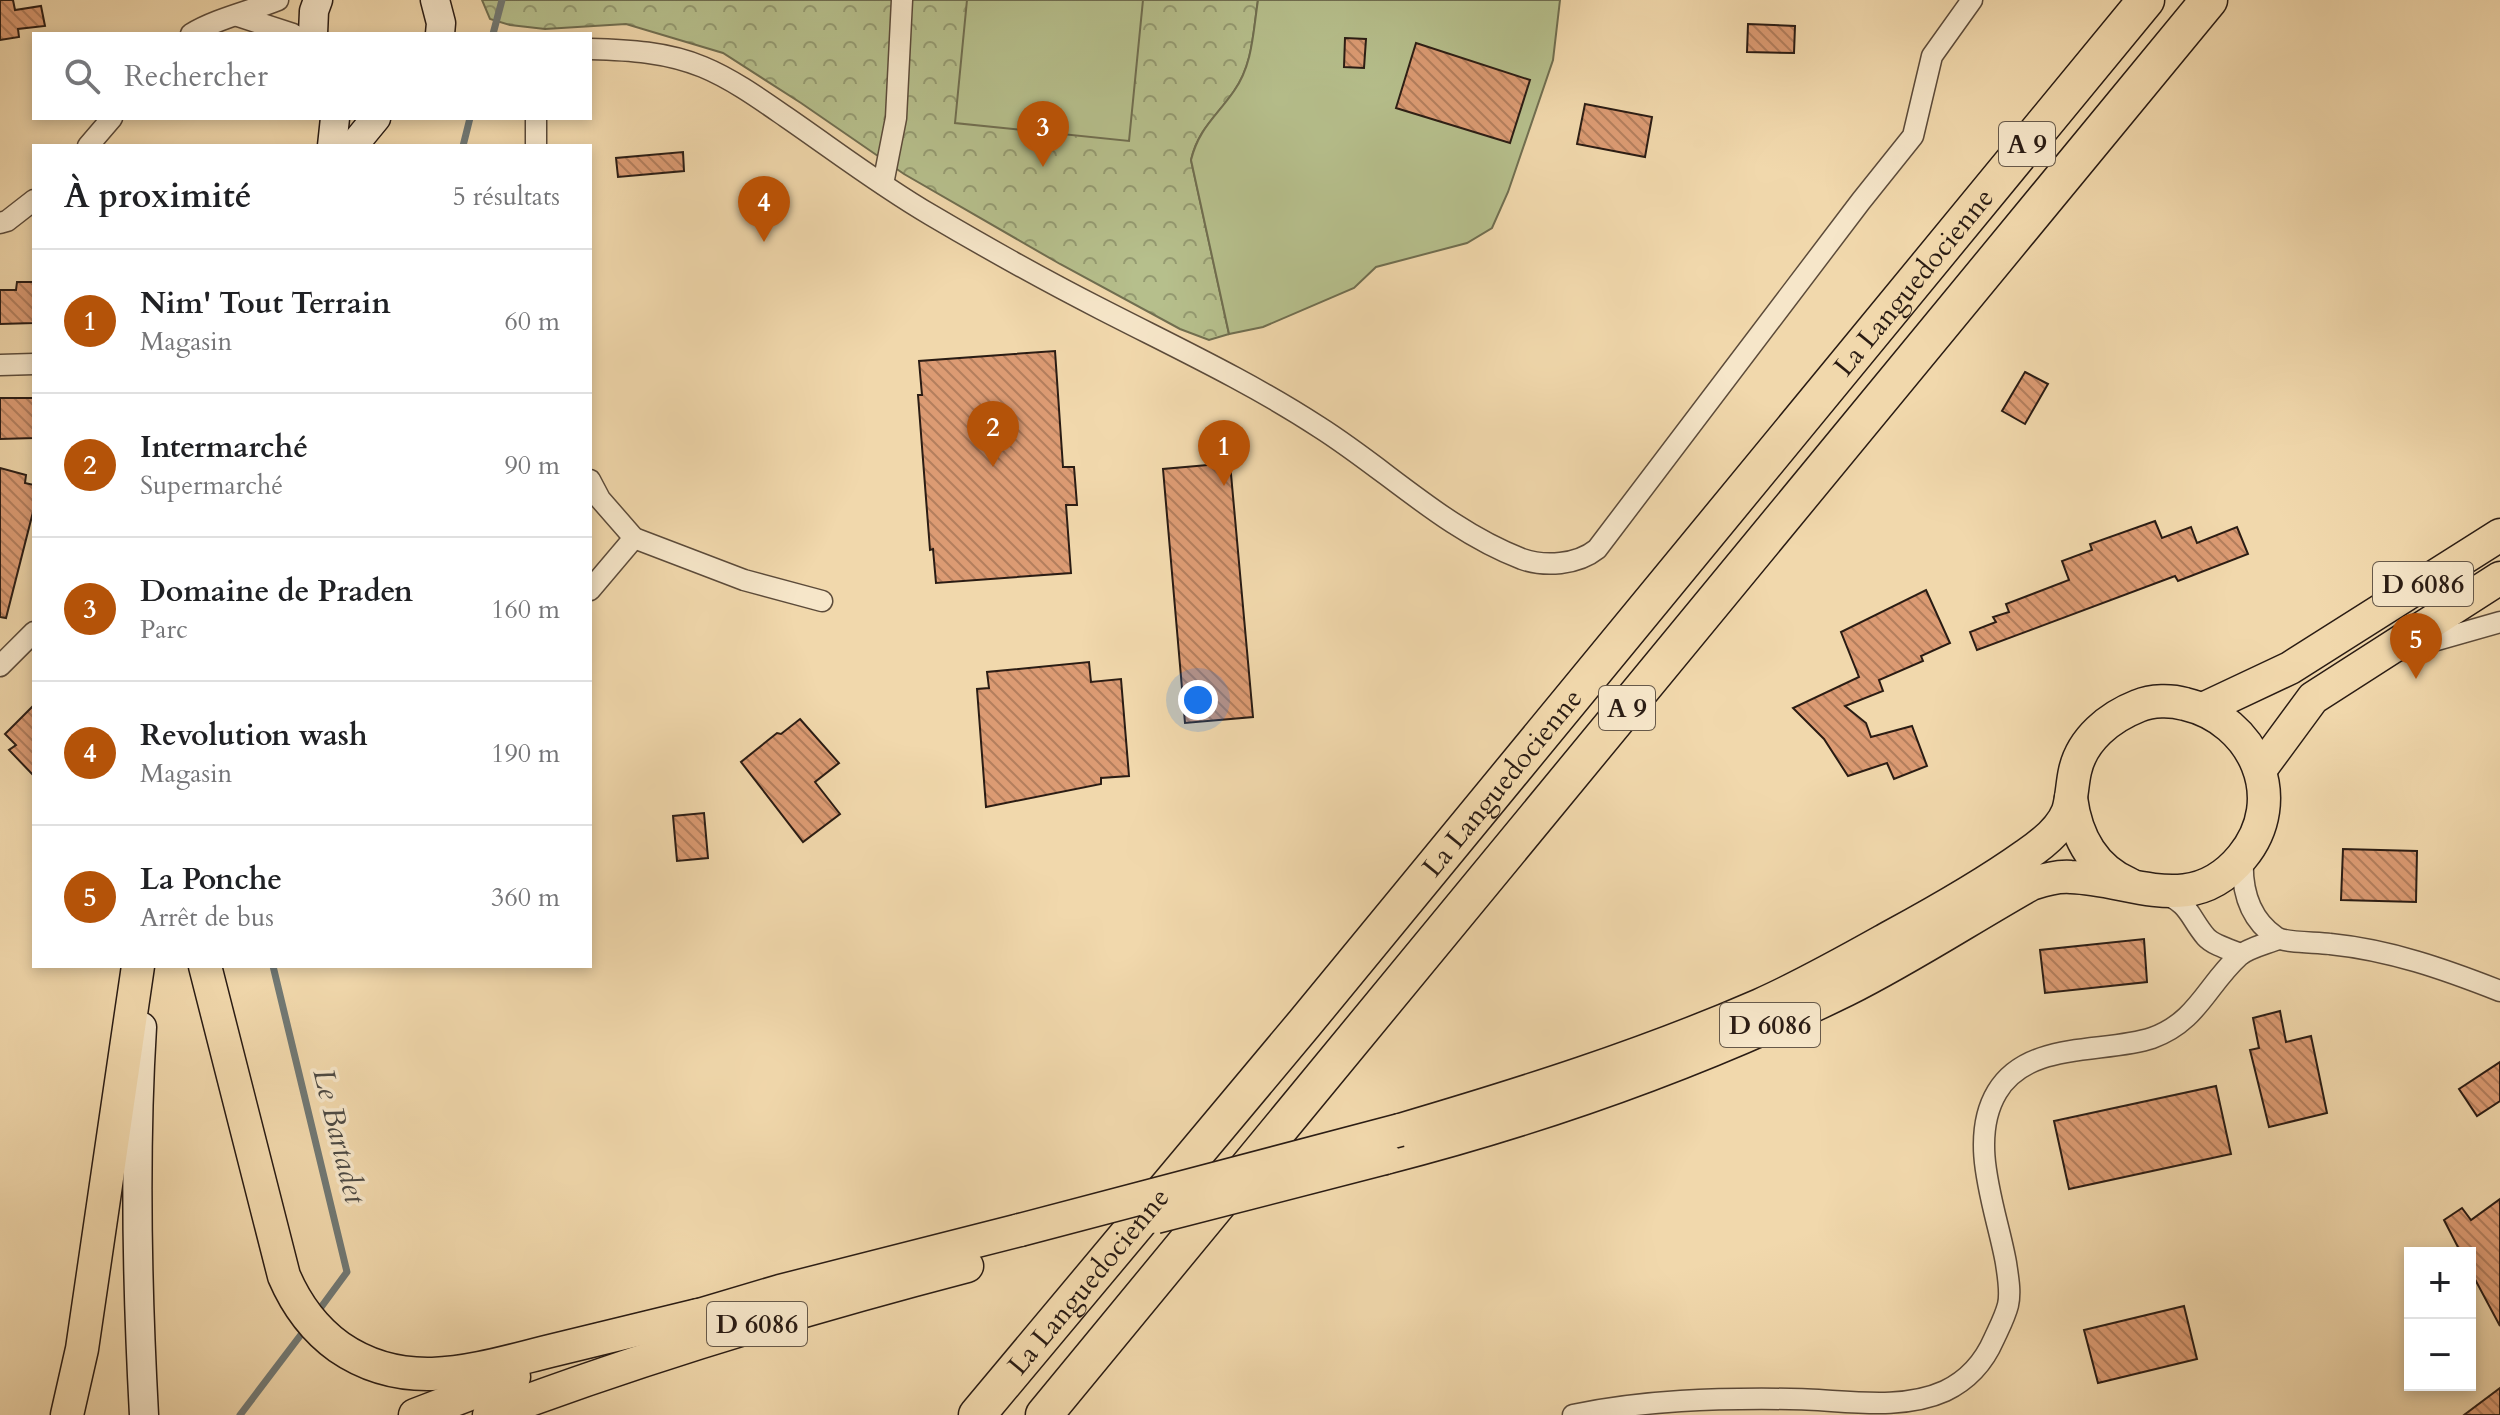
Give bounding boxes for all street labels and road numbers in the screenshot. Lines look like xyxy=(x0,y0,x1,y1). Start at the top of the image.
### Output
road number: A 9 xyxy=(1999,122,2055,166)
street label: La Languedocienne xyxy=(1825,180,2003,384)
road number: D 6086 xyxy=(2373,562,2473,606)
street label: La Languedocienne xyxy=(1414,681,1591,885)
road number: A 9 xyxy=(1599,686,1655,730)
road number: D 6086 xyxy=(1720,1003,1820,1047)
street label: La Languedocienne xyxy=(999,1180,1178,1383)
road number: D 6086 xyxy=(707,1302,807,1346)

